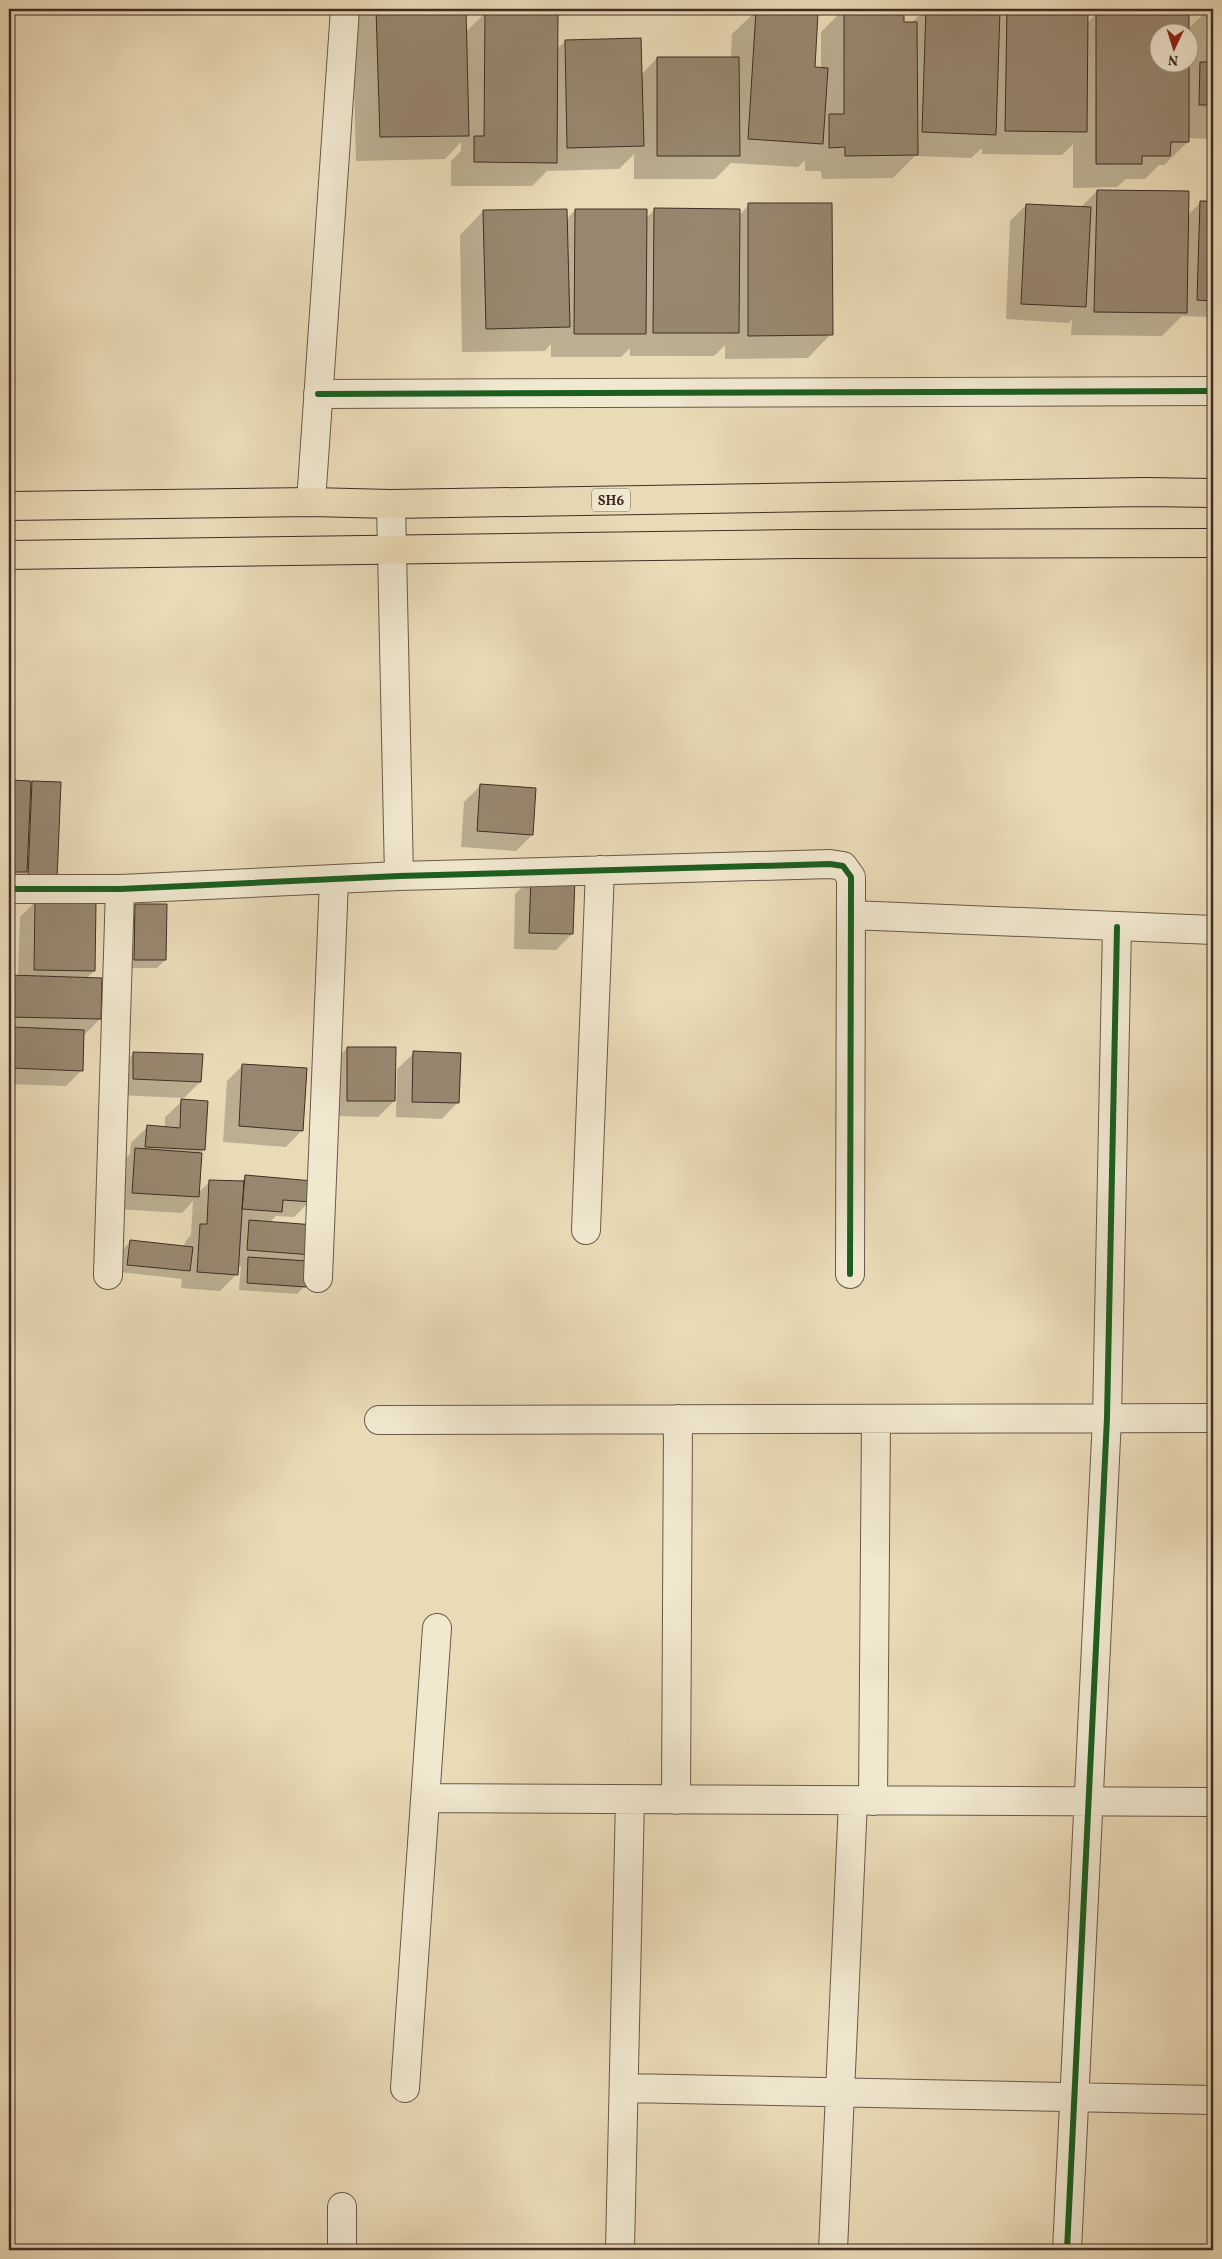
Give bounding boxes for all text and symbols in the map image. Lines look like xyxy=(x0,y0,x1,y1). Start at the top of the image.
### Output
north arrow xyxy=(1150,22,1200,72)
text: N xyxy=(1167,50,1179,69)
road number: SH6 xyxy=(592,488,630,512)

